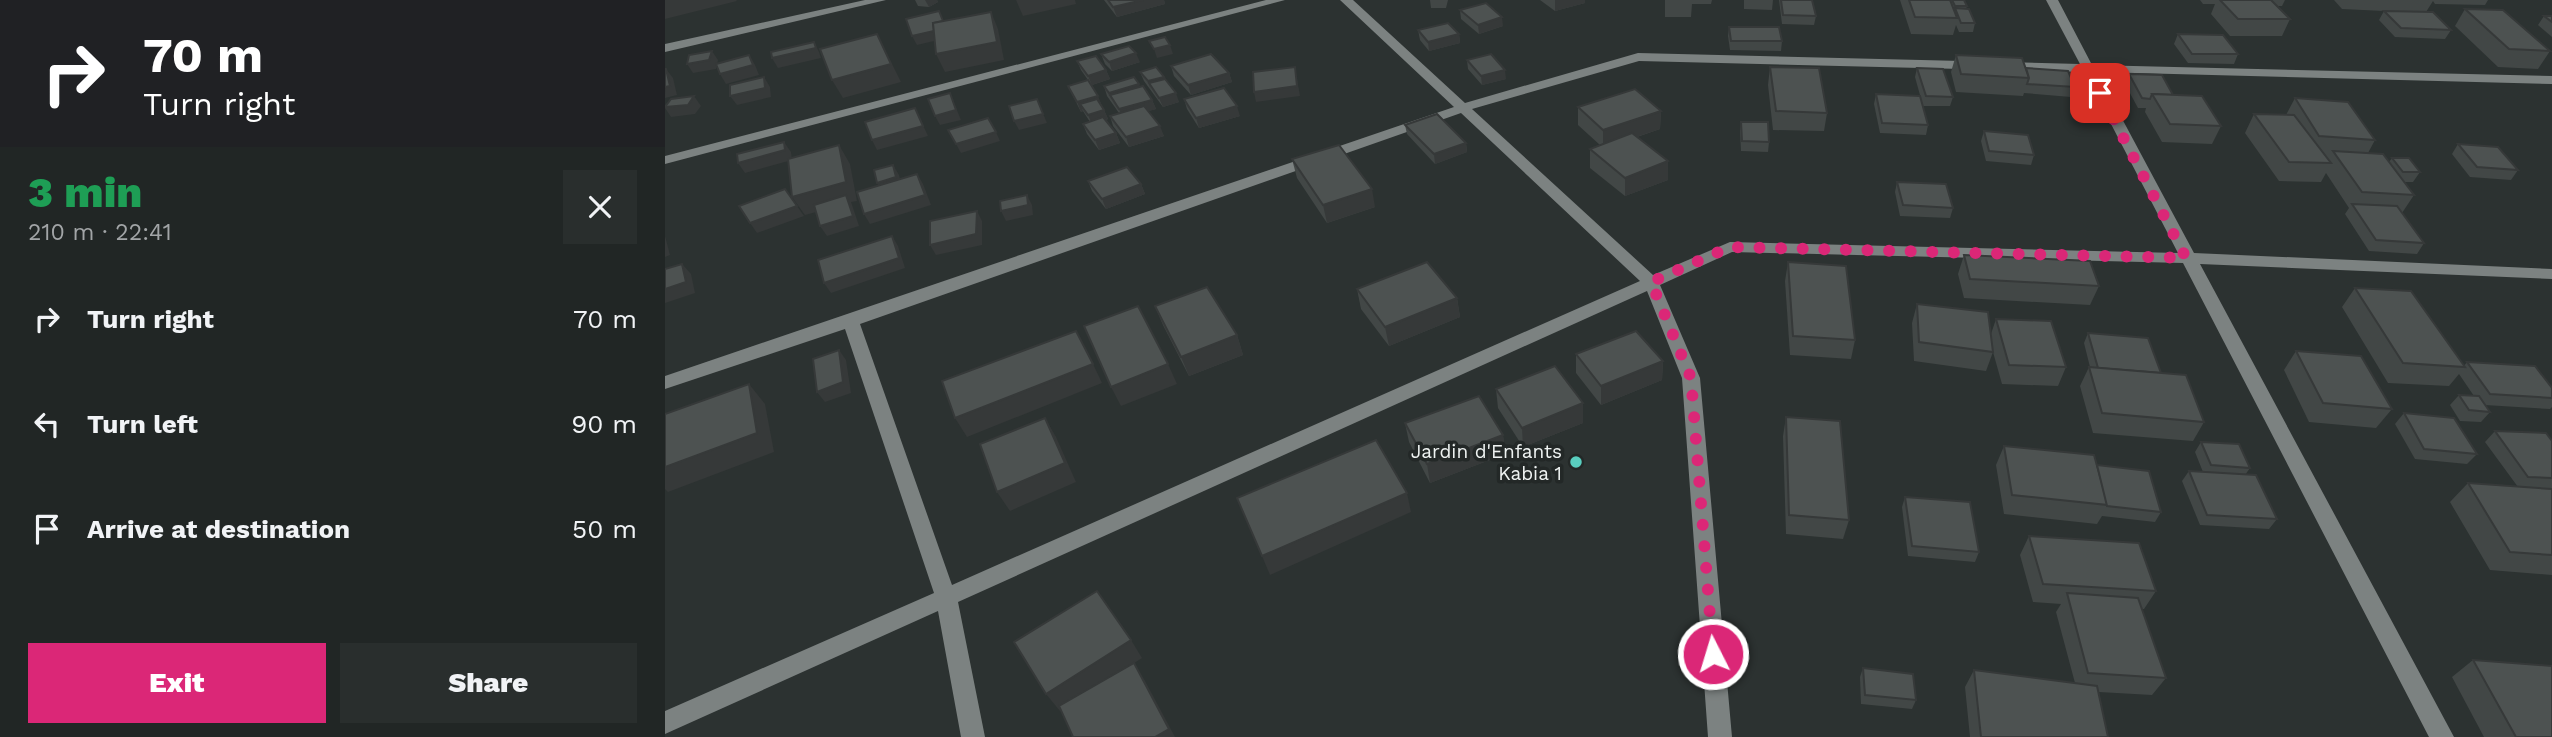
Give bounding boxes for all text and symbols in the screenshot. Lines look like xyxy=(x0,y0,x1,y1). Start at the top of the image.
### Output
text: 70 m xyxy=(143,26,263,84)
icon: right xyxy=(28,28,119,119)
pin xyxy=(2070,63,2130,123)
icon: arrive xyxy=(2081,74,2119,112)
text: Turn right xyxy=(143,85,295,123)
text: 3 min xyxy=(28,168,142,217)
button: close xyxy=(563,170,637,244)
text: 210 m · 22:41 xyxy=(28,219,172,246)
icon: right xyxy=(28,300,66,338)
text: Turn right xyxy=(87,304,214,334)
text: 70 m xyxy=(573,304,637,334)
icon: left xyxy=(28,405,66,443)
text: Turn left xyxy=(87,409,198,439)
text: 90 m xyxy=(571,409,637,439)
place label: Jardin d'Enfants Kabia 1 xyxy=(1411,440,1562,485)
marker: Jardin d'Enfants Kabia 1 xyxy=(1568,454,1584,470)
icon: arrive xyxy=(28,510,66,548)
text: Arrive at destination xyxy=(87,514,350,544)
text: 50 m xyxy=(572,514,637,544)
position arrow xyxy=(1676,617,1750,691)
button: Exit xyxy=(28,643,326,723)
button: Share xyxy=(340,643,637,723)

